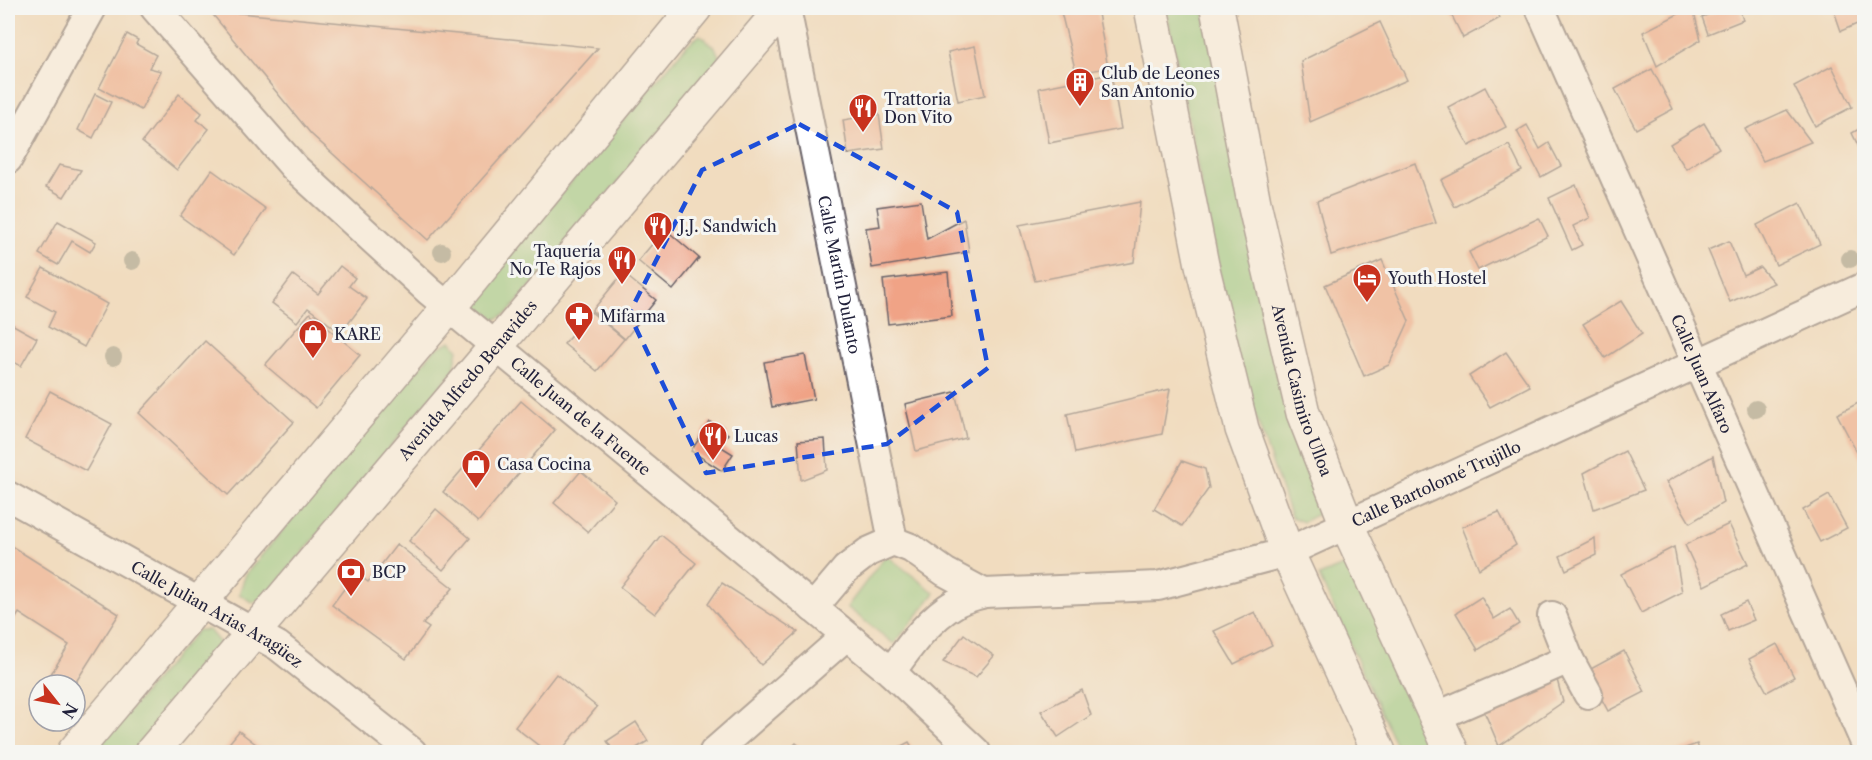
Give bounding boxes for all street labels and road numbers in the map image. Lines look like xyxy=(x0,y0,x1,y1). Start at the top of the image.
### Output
street label: Calle Martín Dulanto xyxy=(814,194,865,356)
street label: Avenida Alfredo Benavides xyxy=(393,296,541,465)
street label: Avenida Casimiro Ulloa xyxy=(1268,301,1337,480)
street label: Calle Juan Alfaro xyxy=(1667,311,1737,437)
street label: Calle Juan de la Fuente xyxy=(506,352,655,480)
street label: Calle Bartolomé Trujillo xyxy=(1348,436,1524,531)
street label: Calle Julian Arias Aragüez xyxy=(127,556,307,672)

